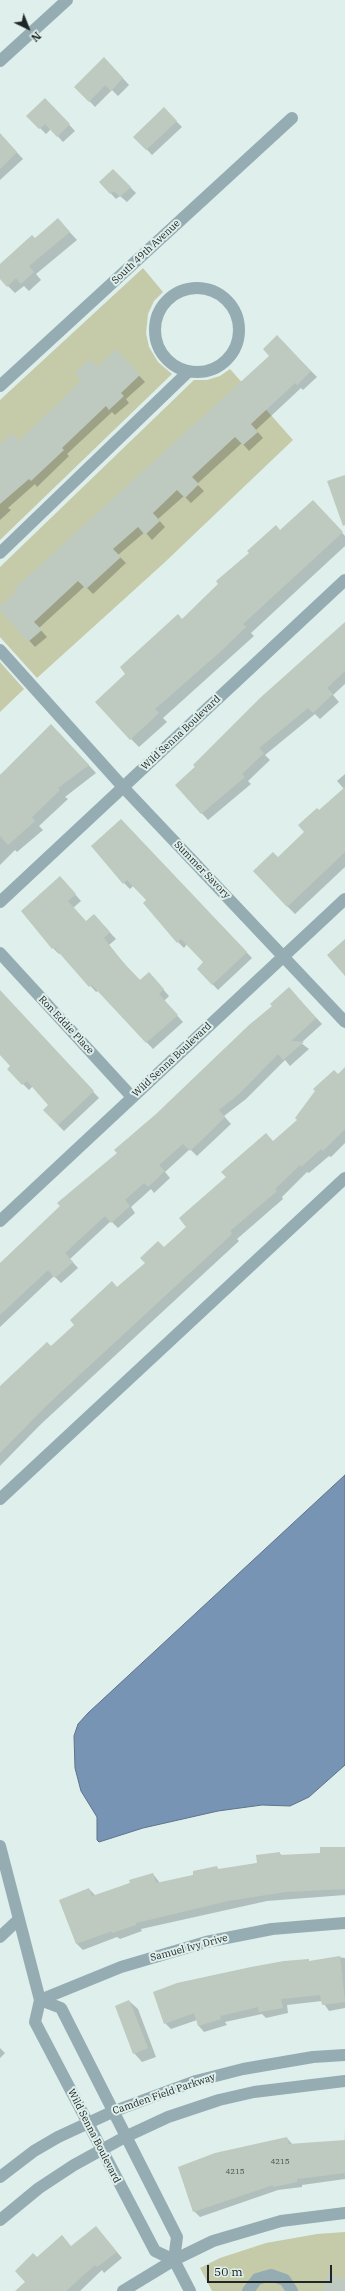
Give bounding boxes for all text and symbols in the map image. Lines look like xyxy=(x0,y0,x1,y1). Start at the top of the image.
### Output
north arrow xyxy=(8,8,48,48)
text: N xyxy=(28,29,44,45)
street label: South 49th Avenue xyxy=(109,217,183,287)
street label: Wild Senna Boulevard xyxy=(139,693,223,773)
street label: Summer Savory xyxy=(171,839,233,901)
street label: Ron Eddie Place xyxy=(36,993,96,1057)
street label: Wild Senna Boulevard xyxy=(130,1020,214,1100)
street label: Samuel Ivy Drive xyxy=(149,1932,229,1964)
street label: Camden Field Parkway xyxy=(111,2071,217,2117)
street label: Wild Senna Boulevard xyxy=(65,2087,123,2185)
house number: 4215 xyxy=(270,2157,290,2167)
house number: 4215 xyxy=(225,2167,245,2177)
scale bar xyxy=(209,2257,334,2283)
text: 50 m xyxy=(214,2264,243,2279)

